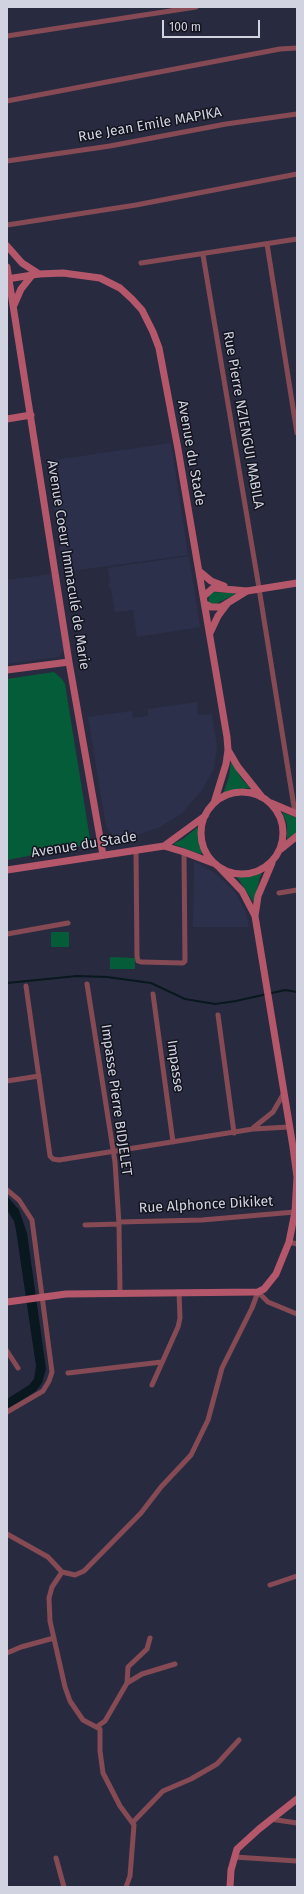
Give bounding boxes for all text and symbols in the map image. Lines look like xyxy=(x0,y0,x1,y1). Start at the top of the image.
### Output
scale bar xyxy=(164,12,262,38)
text: 100 m xyxy=(169,20,201,34)
street label: Rue Jean Emile MAPIKA xyxy=(77,104,223,146)
street label: Rue Pierre NZIENGUI MABILA xyxy=(219,330,267,510)
street label: Avenue du Stade xyxy=(173,399,209,507)
street label: Avenue Coeur Immaculé de Marie xyxy=(43,459,93,671)
street label: Avenue du Stade xyxy=(30,828,138,862)
street label: Impasse Pierre BIDJELET xyxy=(97,1023,135,1177)
street label: Impasse xyxy=(163,1039,187,1093)
street label: Rue Alphonce Dikiket xyxy=(138,1193,274,1217)

